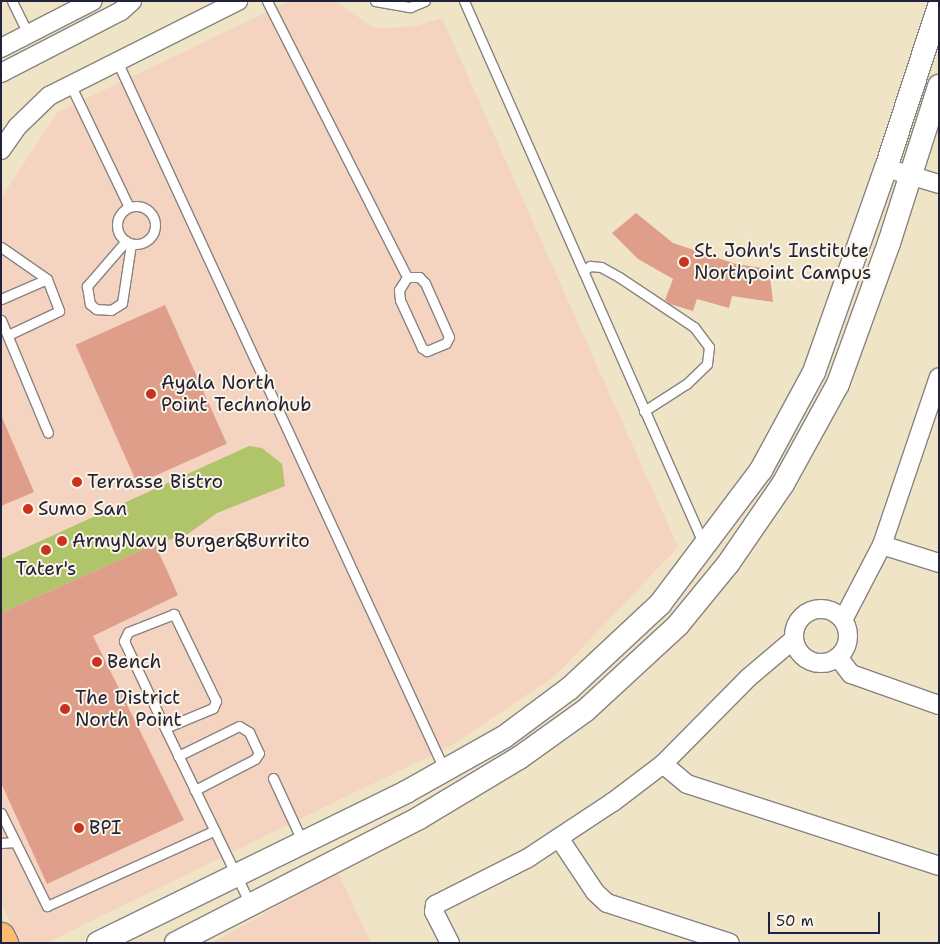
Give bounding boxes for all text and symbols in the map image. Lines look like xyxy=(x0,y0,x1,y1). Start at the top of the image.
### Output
place label: St. John's Institute Northpoint Campus xyxy=(694,240,871,284)
marker: St. John's Institute Northpoint Campus xyxy=(678,256,690,268)
place label: Ayala North Point Technohub xyxy=(161,372,312,416)
marker: Ayala North Point Technohub xyxy=(145,388,157,400)
place label: Terrasse Bistro xyxy=(87,471,223,493)
marker: Terrasse Bistro xyxy=(71,476,83,488)
place label: Sumo San xyxy=(38,498,127,520)
marker: Sumo San xyxy=(22,503,34,515)
place label: ArmyNavy Burger&Burrito xyxy=(72,530,310,552)
marker: ArmyNavy Burger&Burrito xyxy=(56,535,68,547)
marker: Tater's xyxy=(40,544,52,556)
place label: Tater's xyxy=(16,558,76,580)
place label: Bench xyxy=(107,651,161,673)
marker: Bench xyxy=(91,656,103,668)
place label: The District North Point xyxy=(75,687,182,731)
marker: The District North Point xyxy=(59,703,71,715)
place label: BPI xyxy=(89,817,121,839)
marker: BPI xyxy=(73,822,85,834)
scale bar xyxy=(770,902,882,934)
text: 50 m xyxy=(776,911,814,931)

